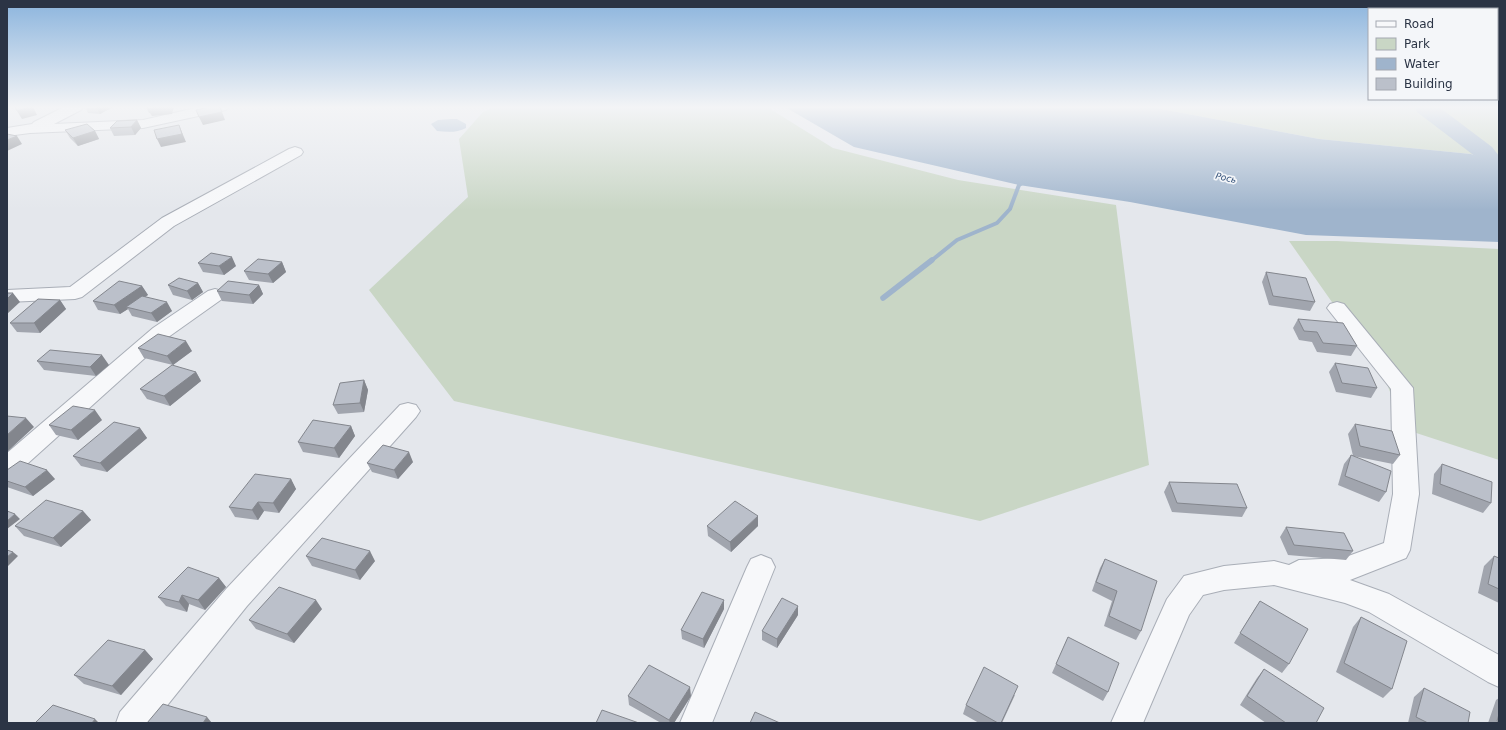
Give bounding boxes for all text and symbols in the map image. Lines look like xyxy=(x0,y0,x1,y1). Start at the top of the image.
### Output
legend xyxy=(1368,8,1498,100)
text: Road xyxy=(1404,17,1434,31)
text: Park xyxy=(1404,37,1430,51)
text: Water xyxy=(1404,57,1440,71)
text: Building xyxy=(1404,77,1453,91)
water label: Рось xyxy=(1215,171,1237,185)

